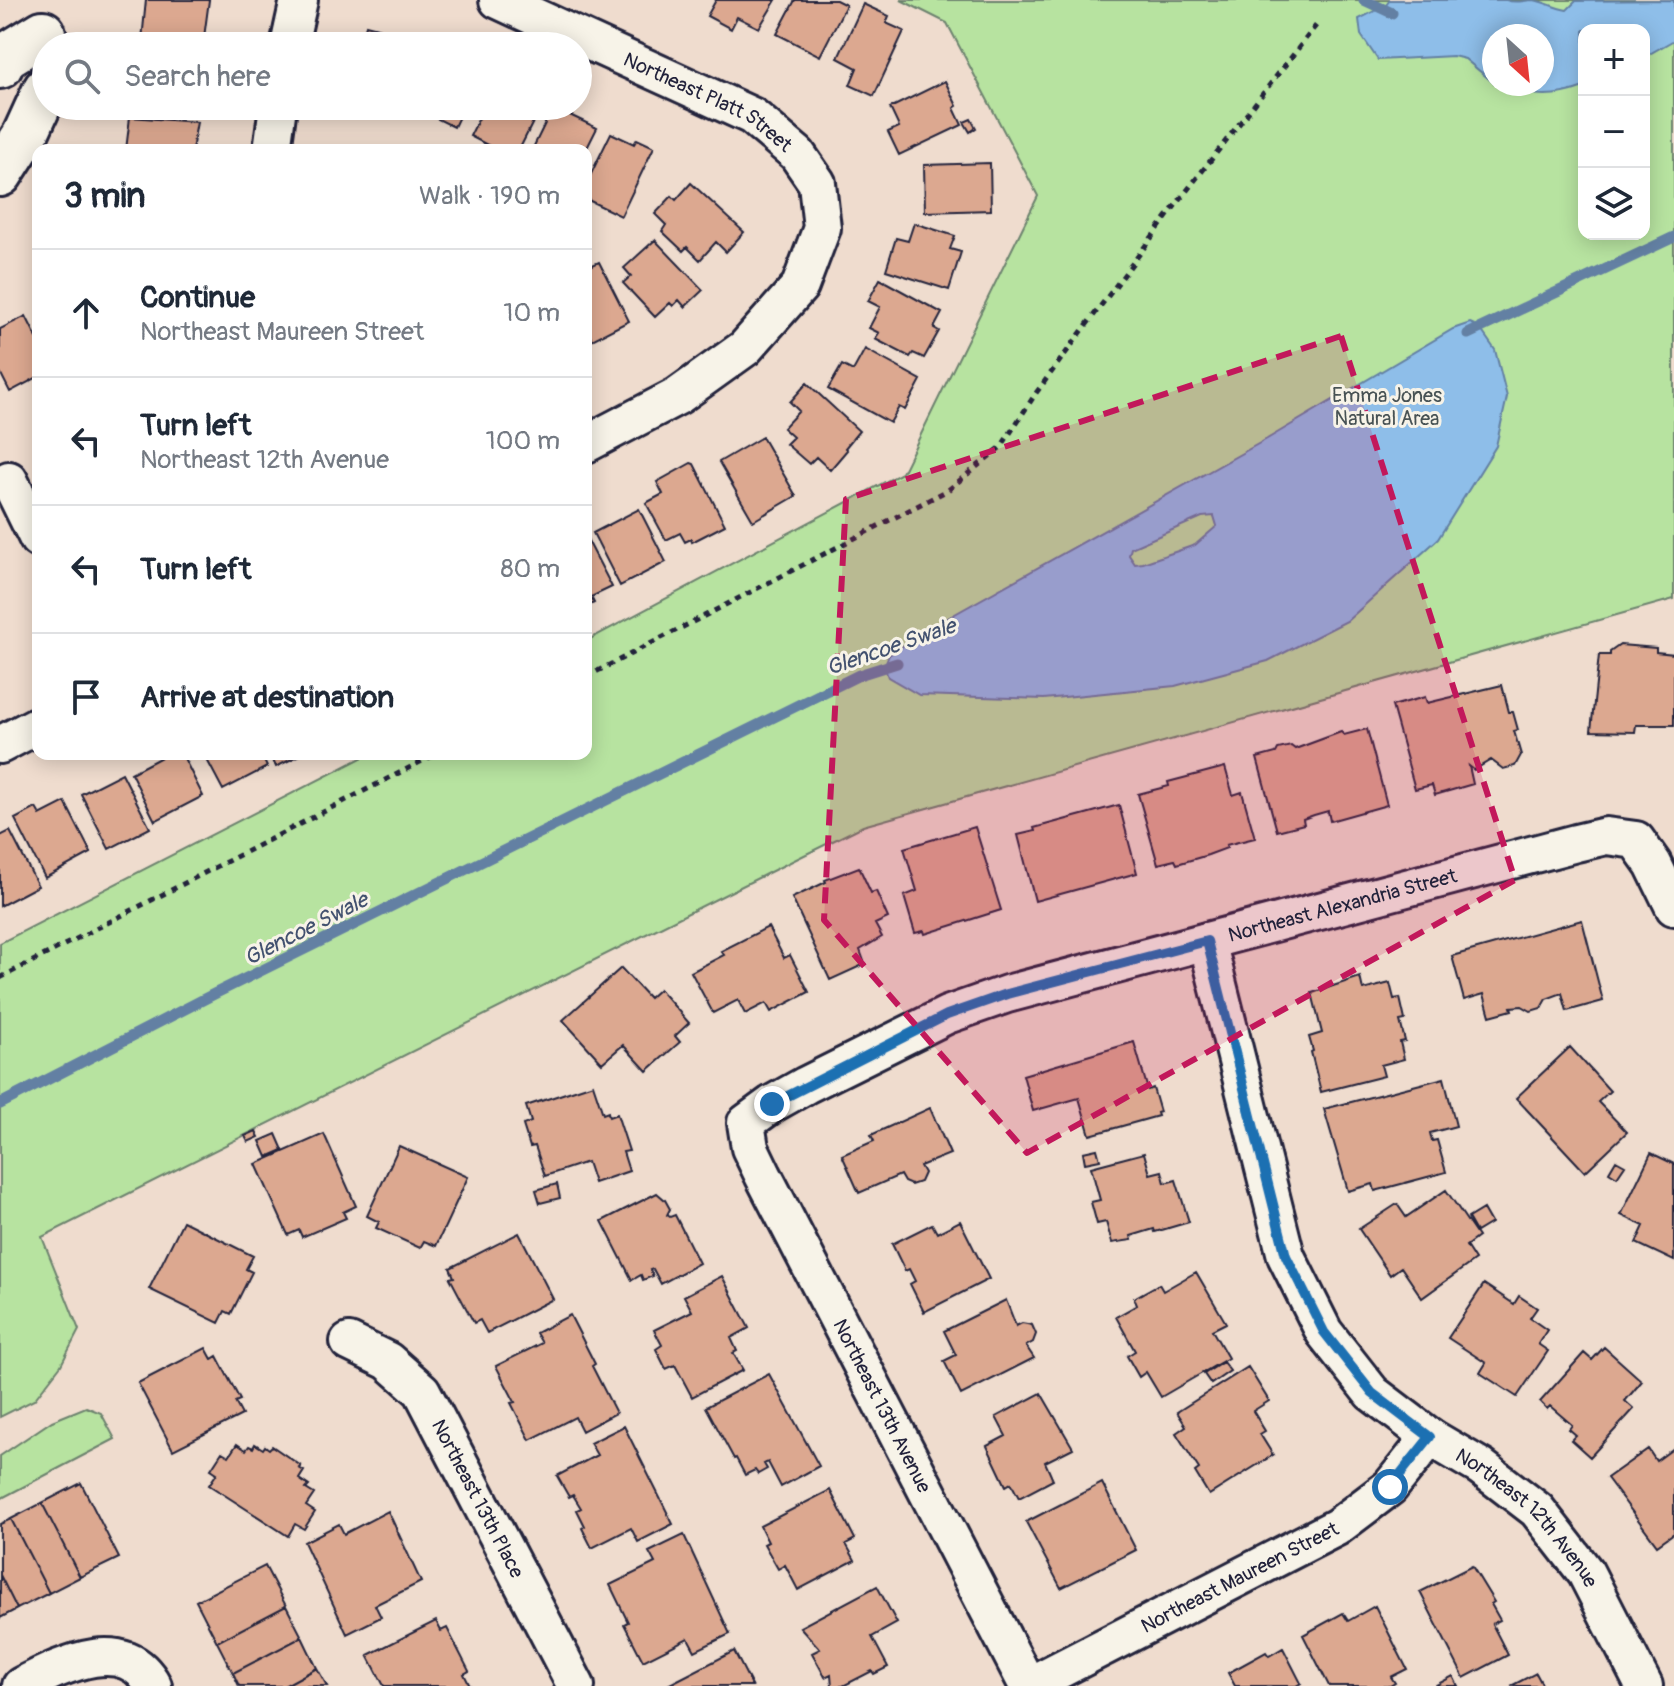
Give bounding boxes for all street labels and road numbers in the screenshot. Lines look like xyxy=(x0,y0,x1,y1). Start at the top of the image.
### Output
street label: Northeast Platt Street xyxy=(620,47,798,158)
street label: Northeast Alexandria Street xyxy=(1225,862,1460,947)
street label: Northeast 13th Avenue xyxy=(827,1315,937,1497)
street label: Northeast 13th Place xyxy=(426,1415,530,1582)
street label: Northeast 12th Avenue xyxy=(1451,1442,1604,1591)
street label: Northeast Maureen Street xyxy=(1137,1515,1343,1638)

